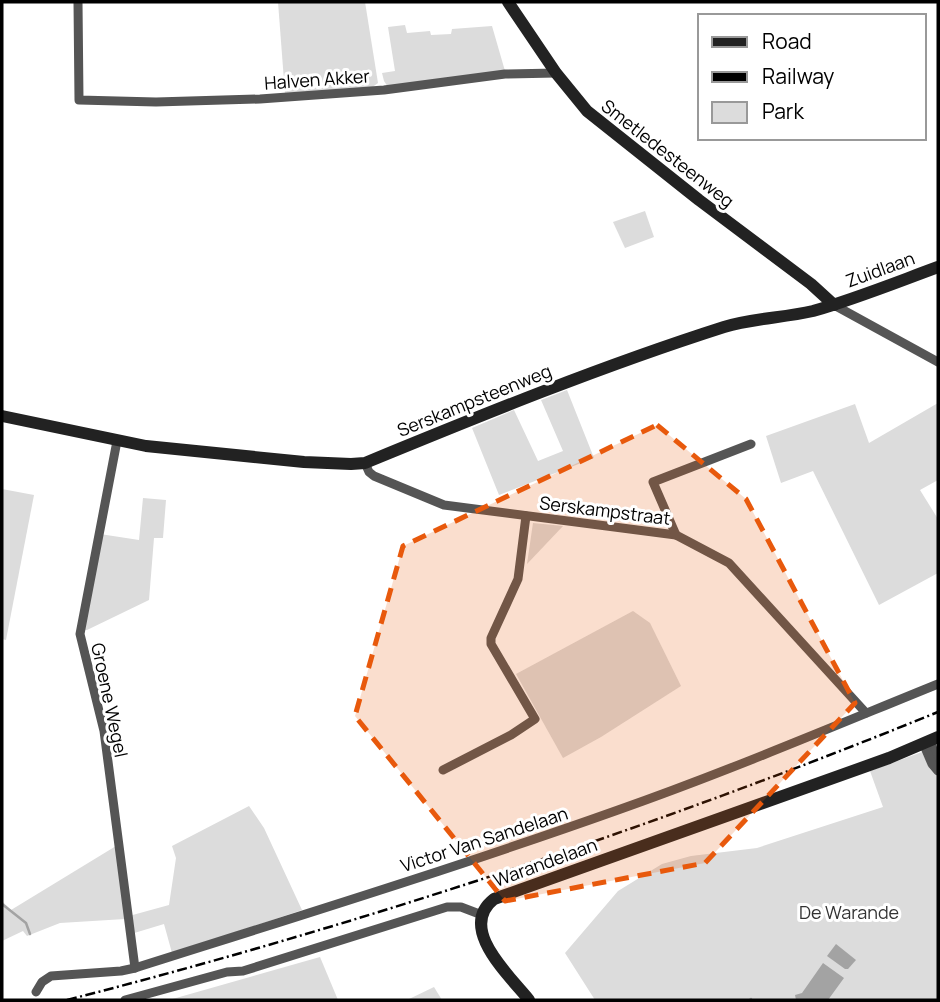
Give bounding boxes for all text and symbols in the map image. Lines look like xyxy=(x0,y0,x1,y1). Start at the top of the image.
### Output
legend xyxy=(698,14,926,140)
text: Road xyxy=(762,27,812,55)
text: Railway xyxy=(762,62,834,90)
street label: Halven Akker xyxy=(263,63,371,95)
street label: Smetledesteenweg xyxy=(597,94,739,212)
text: Park xyxy=(762,97,804,125)
street label: Zuidlaan xyxy=(842,245,918,293)
street label: Serskampsteenweg xyxy=(393,358,555,442)
street label: Serskampstraat xyxy=(538,490,672,530)
street label: Groene Wegel xyxy=(86,641,134,759)
street label: Victor Van Sandelaan xyxy=(397,801,571,877)
street label: Warandelaan xyxy=(490,832,600,892)
park label: De Warande xyxy=(799,900,899,924)

